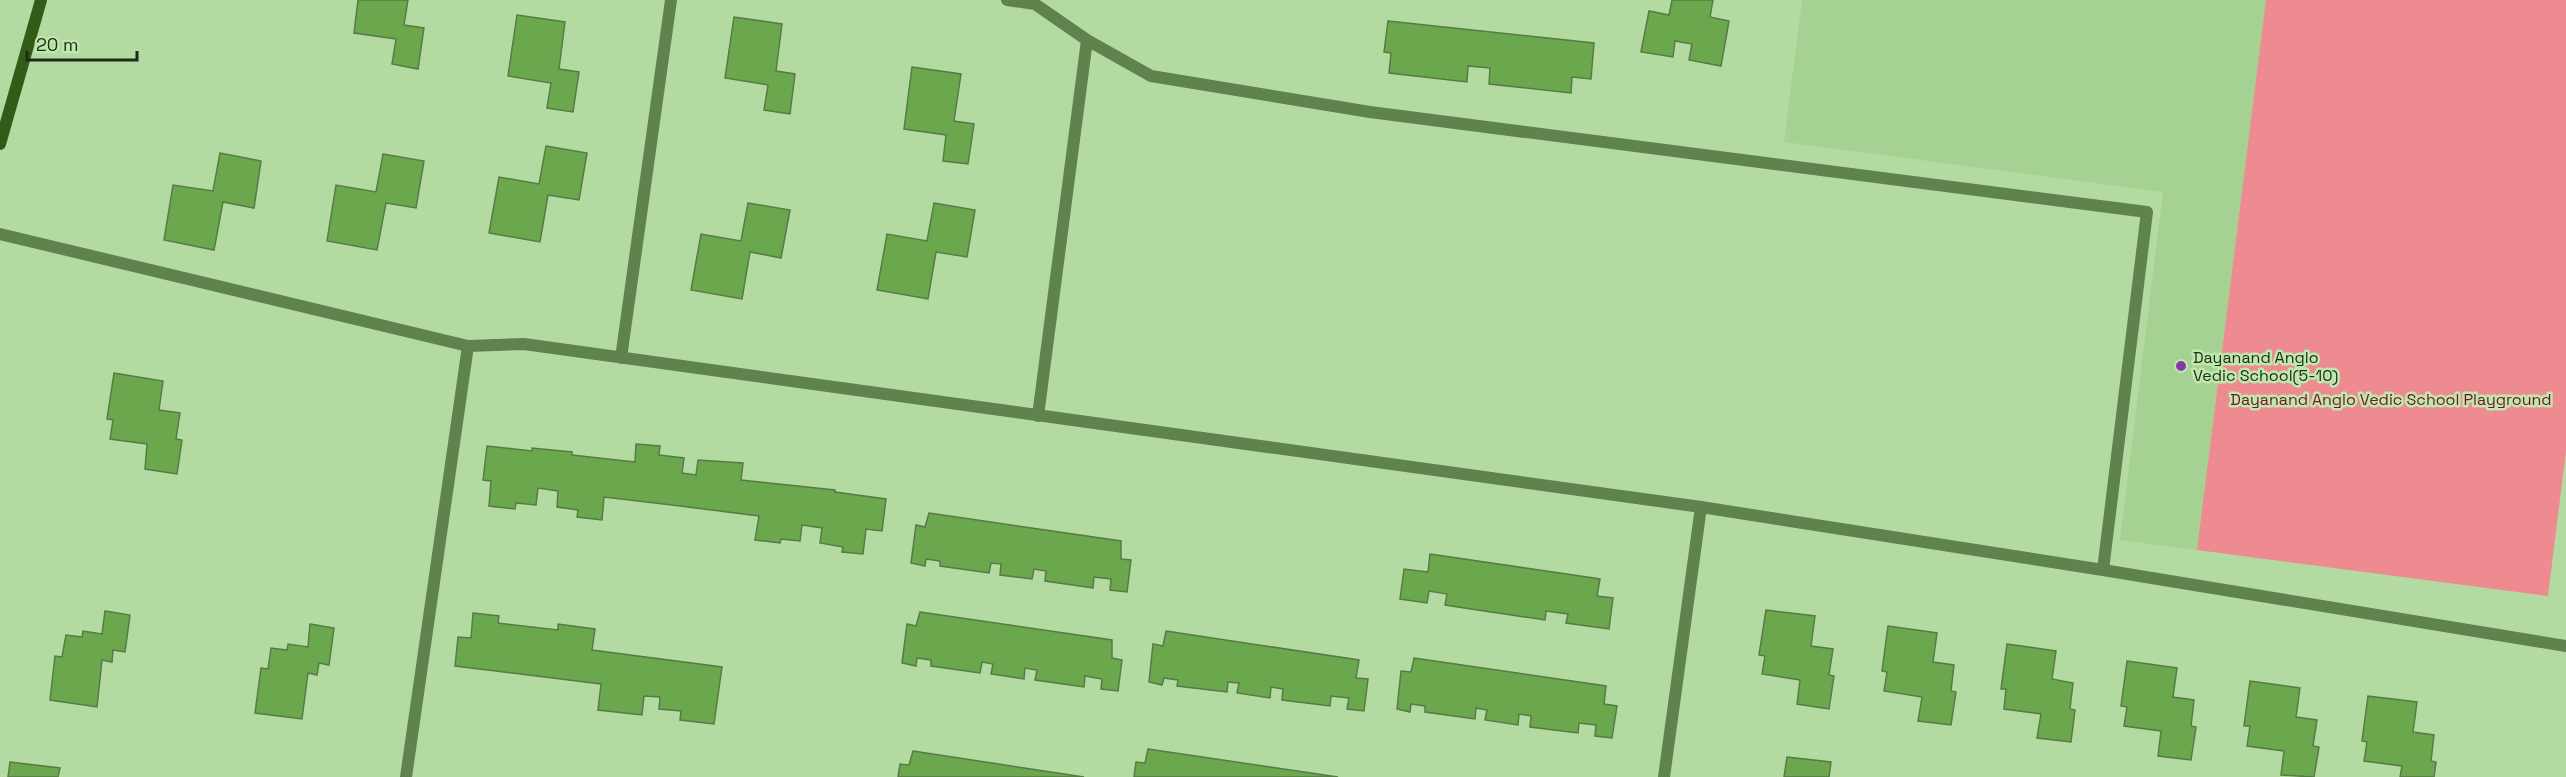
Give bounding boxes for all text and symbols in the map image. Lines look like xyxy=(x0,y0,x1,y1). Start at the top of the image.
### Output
scale bar xyxy=(27,24,136,62)
text: 20 m xyxy=(36,33,79,56)
place label: Dayanand Anglo Vedic School(5-10) xyxy=(2193,347,2338,386)
marker: Dayanand Anglo Vedic School(5-10) xyxy=(2174,359,2188,373)
park label: Dayanand Anglo Vedic School Playground xyxy=(2230,389,2552,410)

